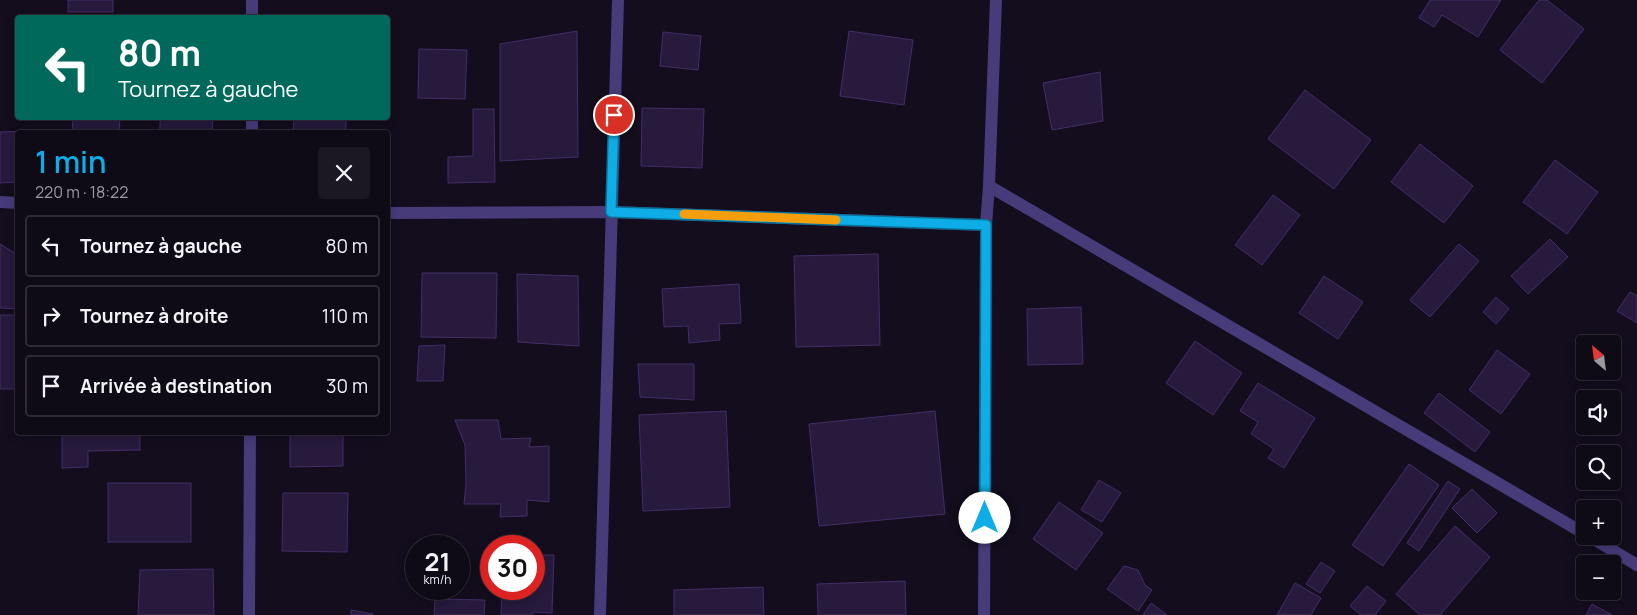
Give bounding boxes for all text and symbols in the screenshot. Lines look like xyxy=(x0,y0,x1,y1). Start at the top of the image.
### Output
text: 80 m xyxy=(118,29,201,77)
icon: left xyxy=(35,35,100,100)
text: Tournez à gauche xyxy=(118,74,298,104)
pin xyxy=(593,94,635,136)
icon: arrive xyxy=(600,101,628,129)
text: 1 min xyxy=(35,141,107,182)
button: close xyxy=(318,147,370,199)
text: 220 m · 18:22 xyxy=(35,181,128,203)
icon: left xyxy=(37,232,65,260)
text: Tournez à gauche xyxy=(80,233,242,259)
text: 80 m xyxy=(325,233,368,259)
icon: right xyxy=(37,302,65,330)
text: Tournez à droite xyxy=(80,303,228,329)
text: 110 m xyxy=(322,303,368,329)
north arrow xyxy=(1576,335,1621,380)
map controls xyxy=(1576,335,1621,600)
icon: arrive xyxy=(37,372,65,400)
text: Arrivée à destination xyxy=(80,373,272,399)
text: 30 m xyxy=(326,373,368,399)
button: sound xyxy=(1576,390,1621,435)
button: search xyxy=(1576,445,1621,490)
position arrow xyxy=(958,491,1010,543)
button: + xyxy=(1576,500,1621,545)
speed limit sign: 30 xyxy=(480,535,545,600)
text: 21 xyxy=(425,544,450,579)
button: − xyxy=(1576,555,1621,600)
text: km/h xyxy=(424,571,451,588)

